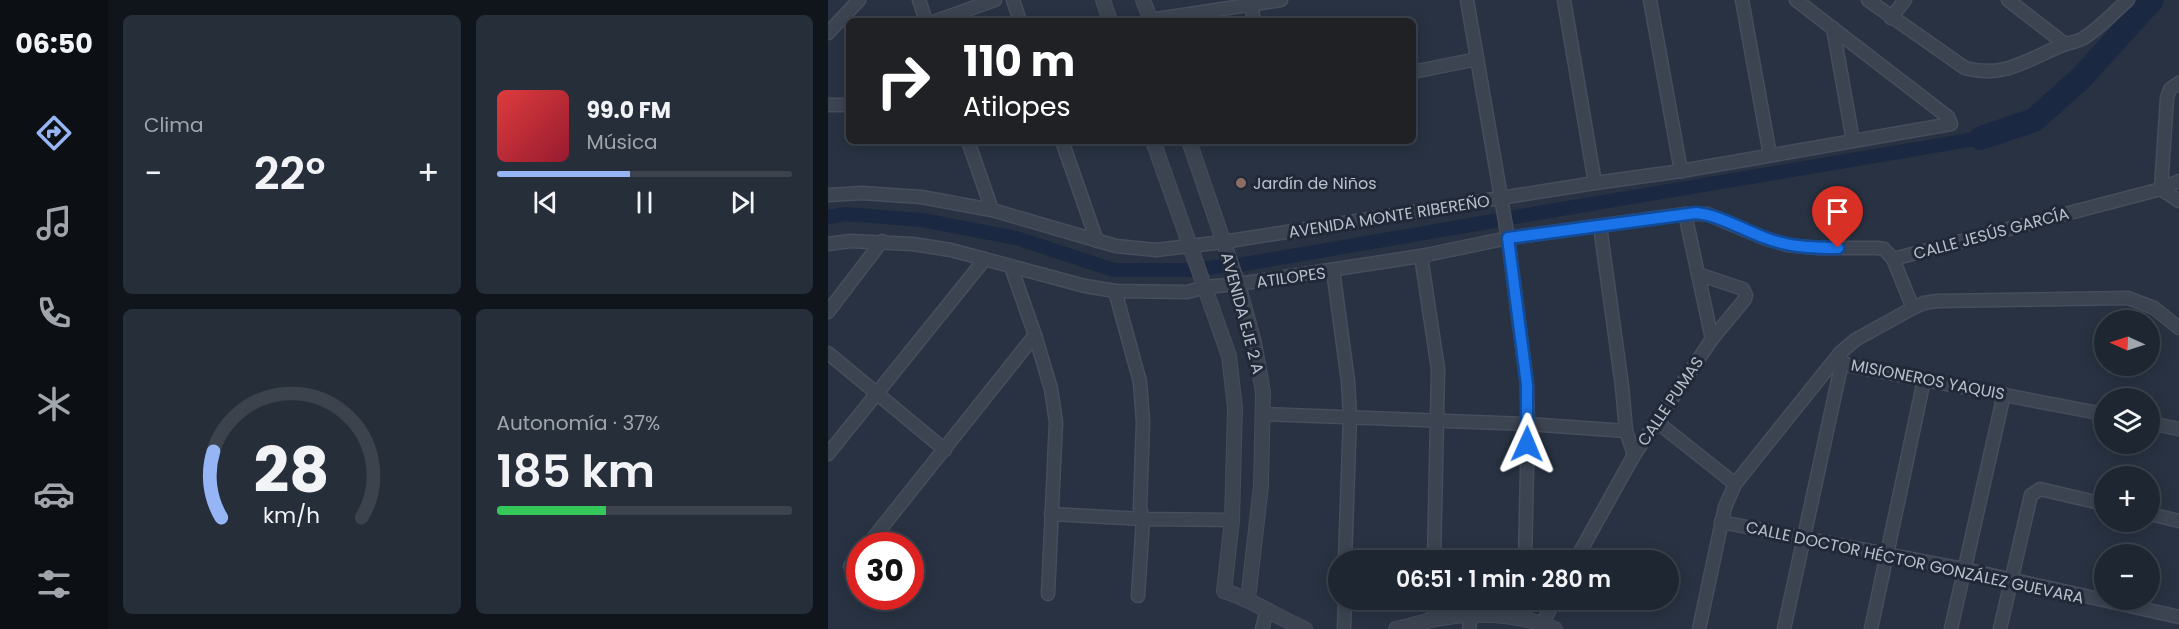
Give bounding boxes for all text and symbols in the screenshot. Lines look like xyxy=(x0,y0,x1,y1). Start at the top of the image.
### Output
text: 06:50 xyxy=(15,25,93,62)
text: 110 m xyxy=(963,32,1075,91)
icon: right xyxy=(864,42,942,120)
text: Atilopes xyxy=(963,88,1071,125)
text: 99.0 FM xyxy=(587,95,671,126)
text: Clima xyxy=(144,111,203,139)
icon: directions xyxy=(33,112,75,154)
text: Música xyxy=(587,128,658,156)
text: 22° xyxy=(254,142,325,205)
text: − xyxy=(144,150,162,197)
text: + xyxy=(417,150,440,197)
place label: Jardín de Niños xyxy=(1253,172,1377,195)
marker: Jardín de Niños xyxy=(1234,176,1248,190)
icon: previous xyxy=(529,186,562,219)
icon: pause xyxy=(628,186,661,219)
icon: next xyxy=(726,186,759,219)
pin xyxy=(1812,186,1863,248)
street label: AVENIDA MONTE RIBEREÑO xyxy=(1287,189,1491,244)
icon: arrive xyxy=(1821,195,1854,228)
icon: music xyxy=(33,202,75,244)
street label: CALLE JESÚS GARCÍA xyxy=(1911,202,2072,265)
street label: AVENIDA EJE 2 A xyxy=(1215,250,1270,377)
street label: ATILOPES xyxy=(1255,261,1327,294)
icon: phone xyxy=(33,292,75,334)
north arrow xyxy=(2094,310,2160,376)
map controls xyxy=(2094,310,2160,610)
street label: CALLE PUMAS xyxy=(1632,352,1709,451)
street label: MISIONEROS YAQUIS xyxy=(1849,353,2007,406)
icon: climate xyxy=(33,383,75,425)
button: layers xyxy=(2094,388,2160,454)
text: Autonomía · 37% xyxy=(497,409,660,437)
position arrow xyxy=(1495,412,1559,476)
text: 28 xyxy=(254,426,330,514)
text: 185 km xyxy=(497,440,655,503)
button: + xyxy=(2094,466,2160,532)
icon: car xyxy=(33,473,75,515)
text: km/h xyxy=(263,501,320,532)
street label: CALLE DOCTOR HÉCTOR GONZÁLEZ GUEVARA xyxy=(1744,515,2086,610)
speed limit sign: 30 xyxy=(846,532,924,610)
button: − xyxy=(2094,544,2160,610)
icon: filters xyxy=(33,563,75,605)
text: 06:51 · 1 min · 280 m xyxy=(1396,564,1611,595)

